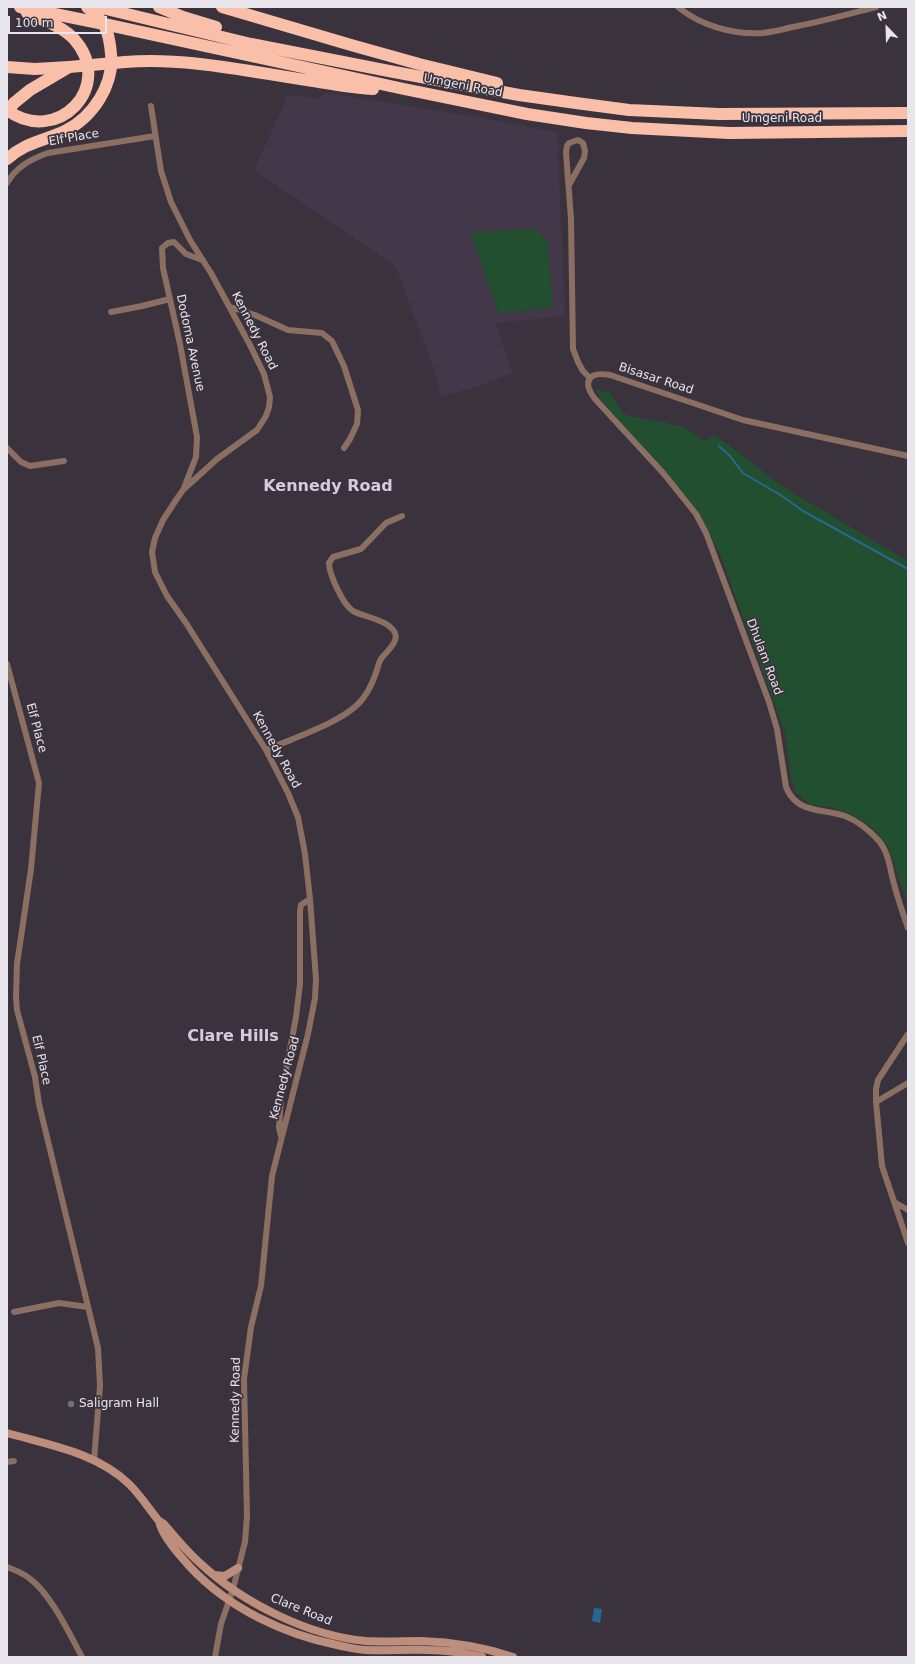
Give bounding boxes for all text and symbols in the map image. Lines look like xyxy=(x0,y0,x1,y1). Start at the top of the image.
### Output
scale bar xyxy=(10,8,109,34)
north arrow xyxy=(867,8,907,48)
text: N xyxy=(875,9,889,24)
text: 100 m xyxy=(15,16,53,30)
street label: Umgeni Road xyxy=(422,71,504,101)
street label: Umgeni Road xyxy=(742,112,822,126)
street label: Elf Place xyxy=(48,126,100,150)
street label: Kennedy Road xyxy=(228,289,280,373)
street label: Dodoma Avenue xyxy=(173,293,207,393)
street label: Bisasar Road xyxy=(617,360,695,398)
district label: Kennedy Road xyxy=(263,477,393,497)
street label: Dhulam Road xyxy=(743,617,785,697)
street label: Elf Place xyxy=(22,702,50,754)
street label: Kennedy Road xyxy=(249,709,303,791)
district label: Clare Hills xyxy=(187,1027,279,1047)
street label: Elf Place xyxy=(28,1034,54,1086)
street label: Kennedy Road xyxy=(267,1035,303,1121)
street label: Kennedy Road xyxy=(228,1357,244,1443)
place label: Saligram Hall xyxy=(79,1397,159,1411)
marker: Saligram Hall xyxy=(66,1399,76,1409)
street label: Clare Road xyxy=(268,1591,334,1629)

